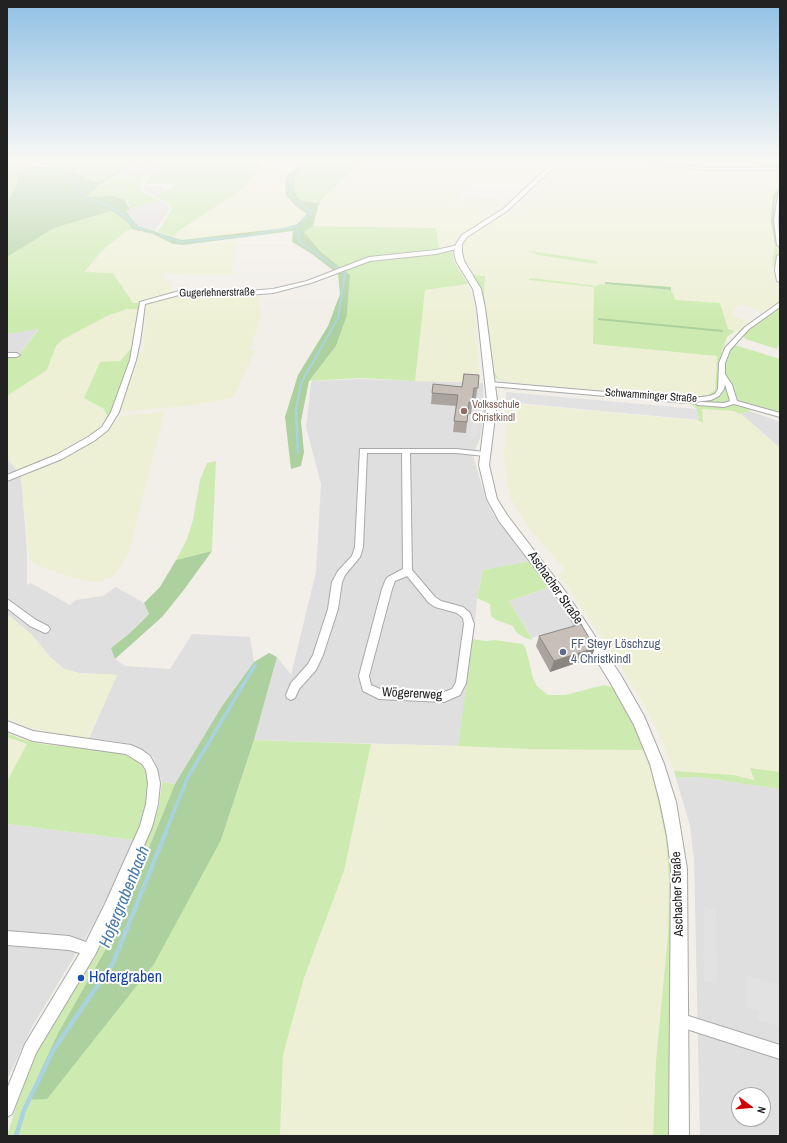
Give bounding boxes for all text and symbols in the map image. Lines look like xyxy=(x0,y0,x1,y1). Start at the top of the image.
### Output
street label: Gugerlehnerstraße xyxy=(179,286,255,300)
street label: Schwamminger Straße xyxy=(605,386,697,406)
place label: Volksschule Christkindl xyxy=(472,398,520,424)
marker: Volksschule Christkindl xyxy=(459,406,469,416)
street label: Aschacher Straße xyxy=(524,549,586,627)
place label: FF Steyr Löschzug 4 Christkindl xyxy=(571,637,660,668)
marker: FF Steyr Löschzug 4 Christkindl xyxy=(558,647,568,657)
street label: Wögererweg xyxy=(382,685,442,703)
water label: Hofergrabenbach xyxy=(95,843,155,951)
street label: Aschacher Straße xyxy=(669,851,687,937)
place label: Hofergraben xyxy=(89,968,162,988)
marker: Hofergraben xyxy=(76,973,86,983)
north arrow xyxy=(731,1087,771,1127)
text: N xyxy=(754,1105,769,1115)

